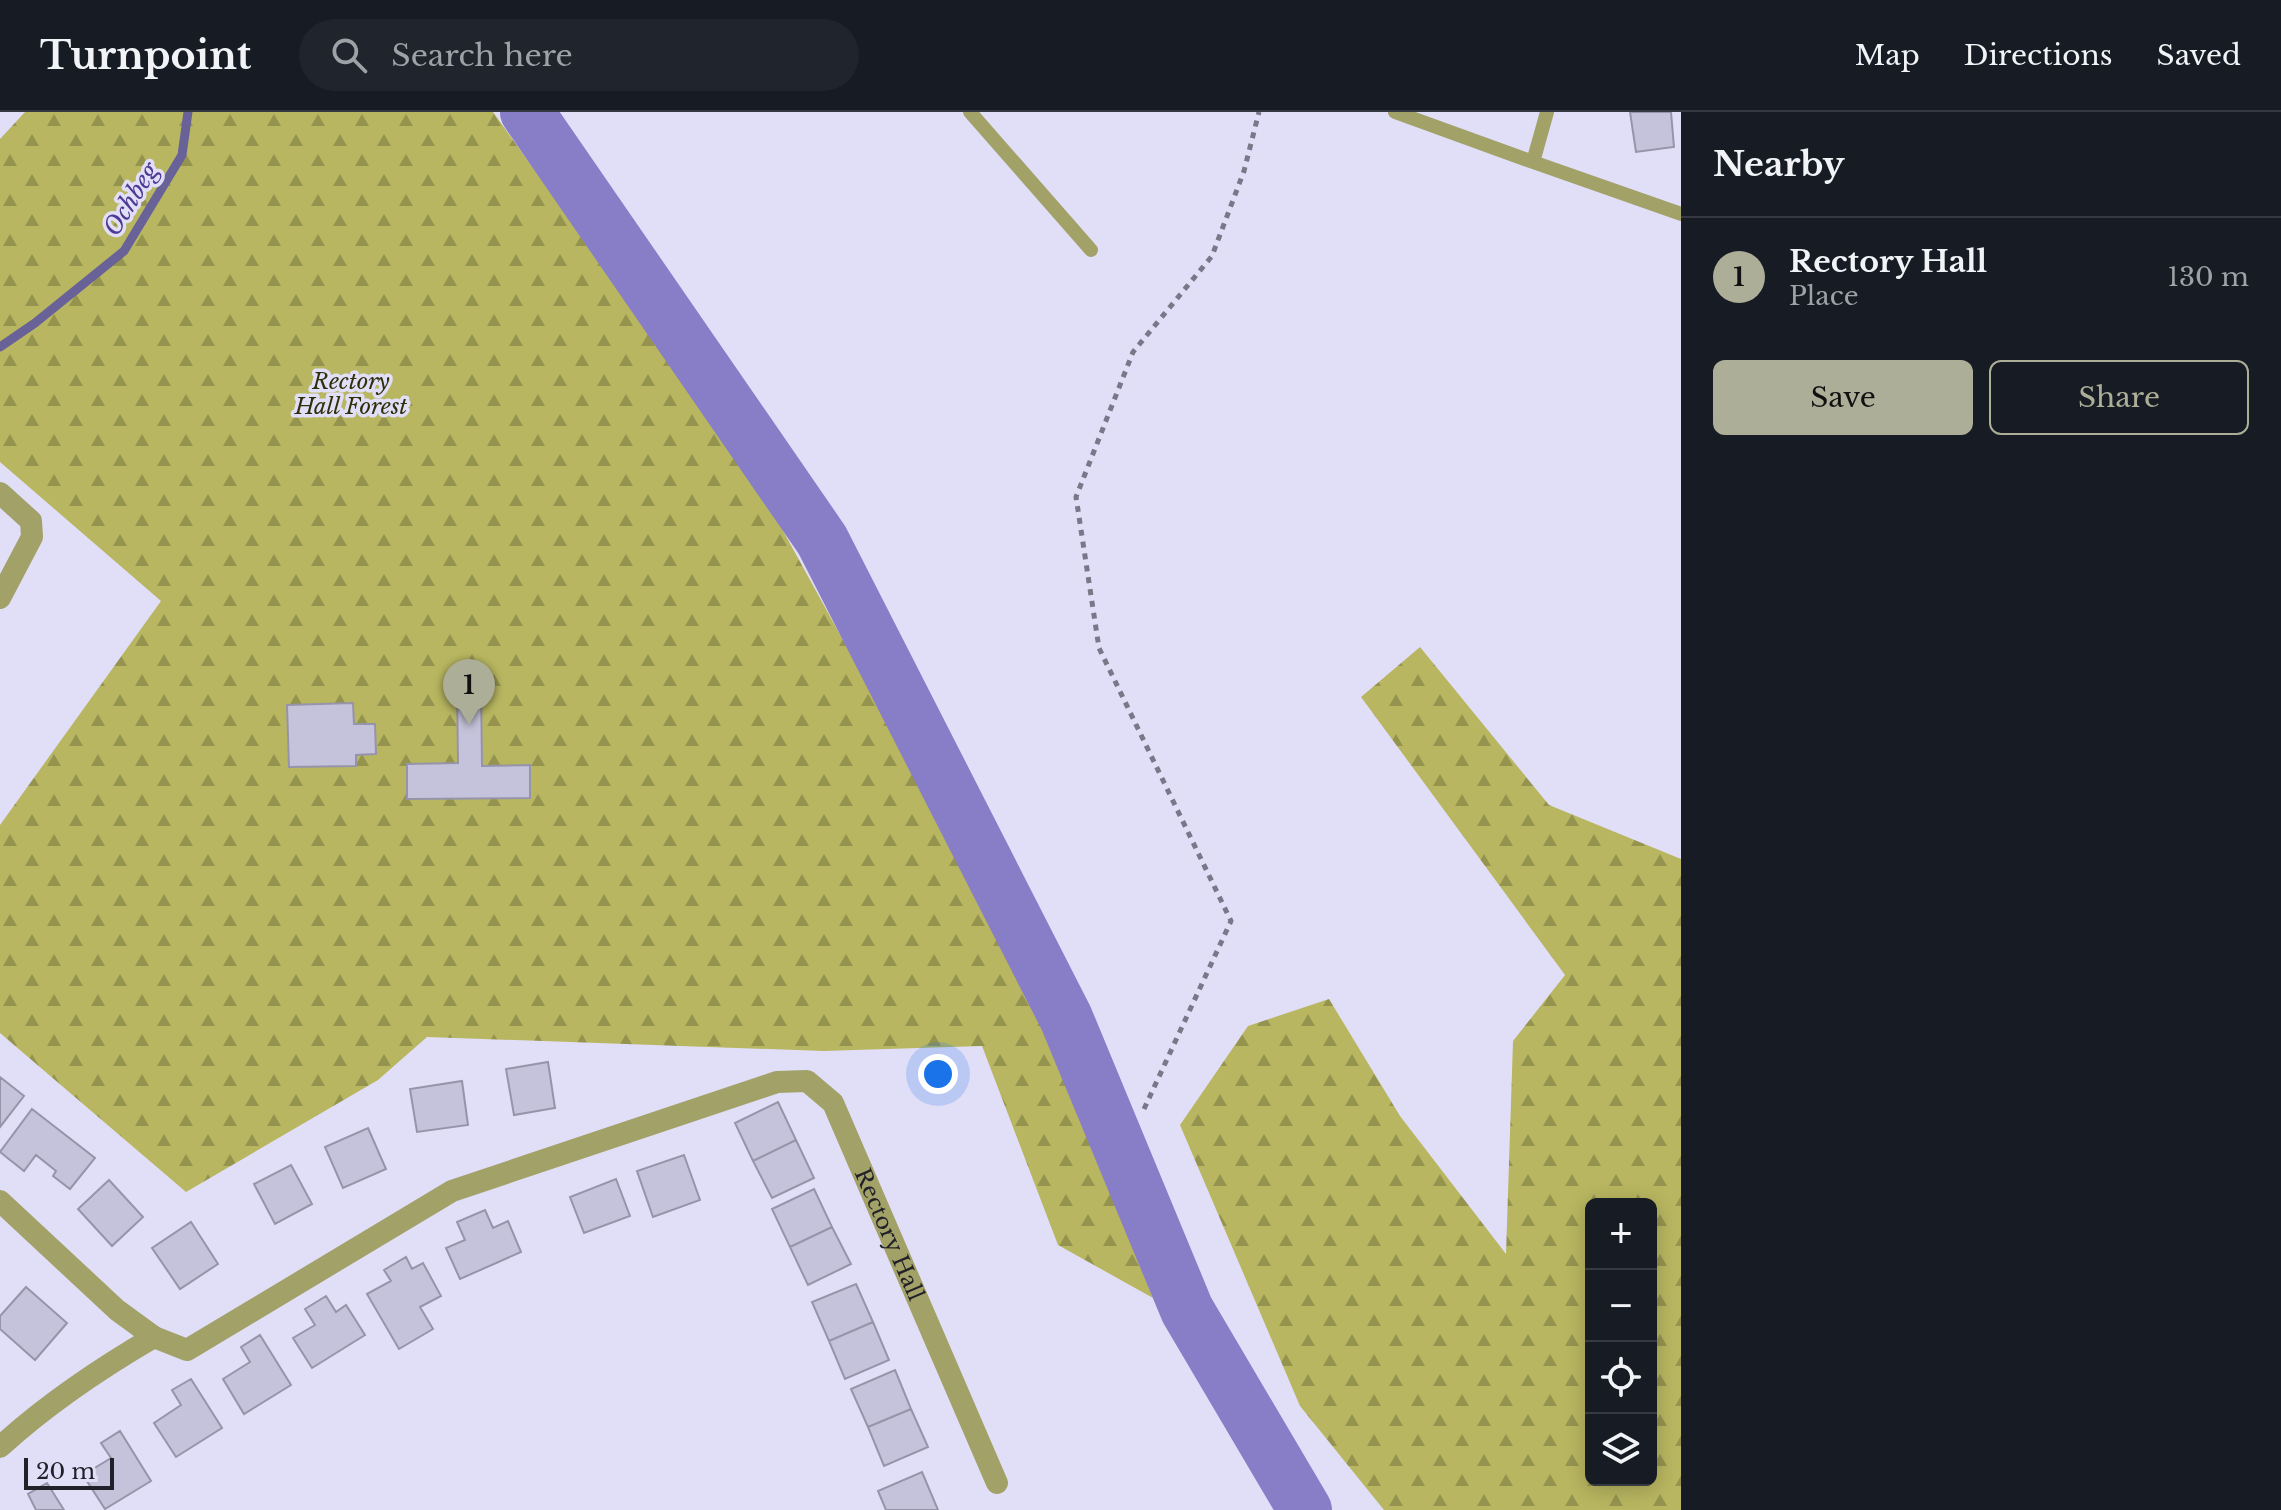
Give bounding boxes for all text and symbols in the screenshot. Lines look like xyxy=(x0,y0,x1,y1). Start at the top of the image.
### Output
search box xyxy=(299,19,859,91)
text: Turnpoint xyxy=(40,32,251,79)
icon: search xyxy=(327,33,371,77)
text: Search here xyxy=(391,37,573,74)
text: Map xyxy=(1855,38,1920,73)
text: Directions xyxy=(1964,38,2113,73)
text: Saved xyxy=(2157,38,2241,73)
text: Nearby xyxy=(1713,143,1845,185)
water label: Ochbeg xyxy=(97,156,166,241)
text: Rectory Hall xyxy=(1789,243,1987,280)
text: 1 xyxy=(1733,261,1745,293)
text: 130 m xyxy=(2167,261,2249,293)
text: Place xyxy=(1789,280,1859,312)
button: Save xyxy=(1713,360,1973,435)
button: Share xyxy=(1989,360,2249,435)
park label: Rectory Hall Forest xyxy=(294,368,407,420)
pin: 1 xyxy=(443,659,495,725)
your location xyxy=(918,1054,958,1094)
street label: Rectory Hall xyxy=(849,1164,930,1305)
map controls xyxy=(1585,1198,1657,1486)
button: + xyxy=(1585,1198,1657,1270)
button: − xyxy=(1585,1270,1657,1342)
button: locate xyxy=(1585,1342,1657,1414)
button: layers xyxy=(1585,1414,1657,1486)
scale bar xyxy=(24,1454,114,1490)
text: 20 m xyxy=(36,1458,95,1485)

